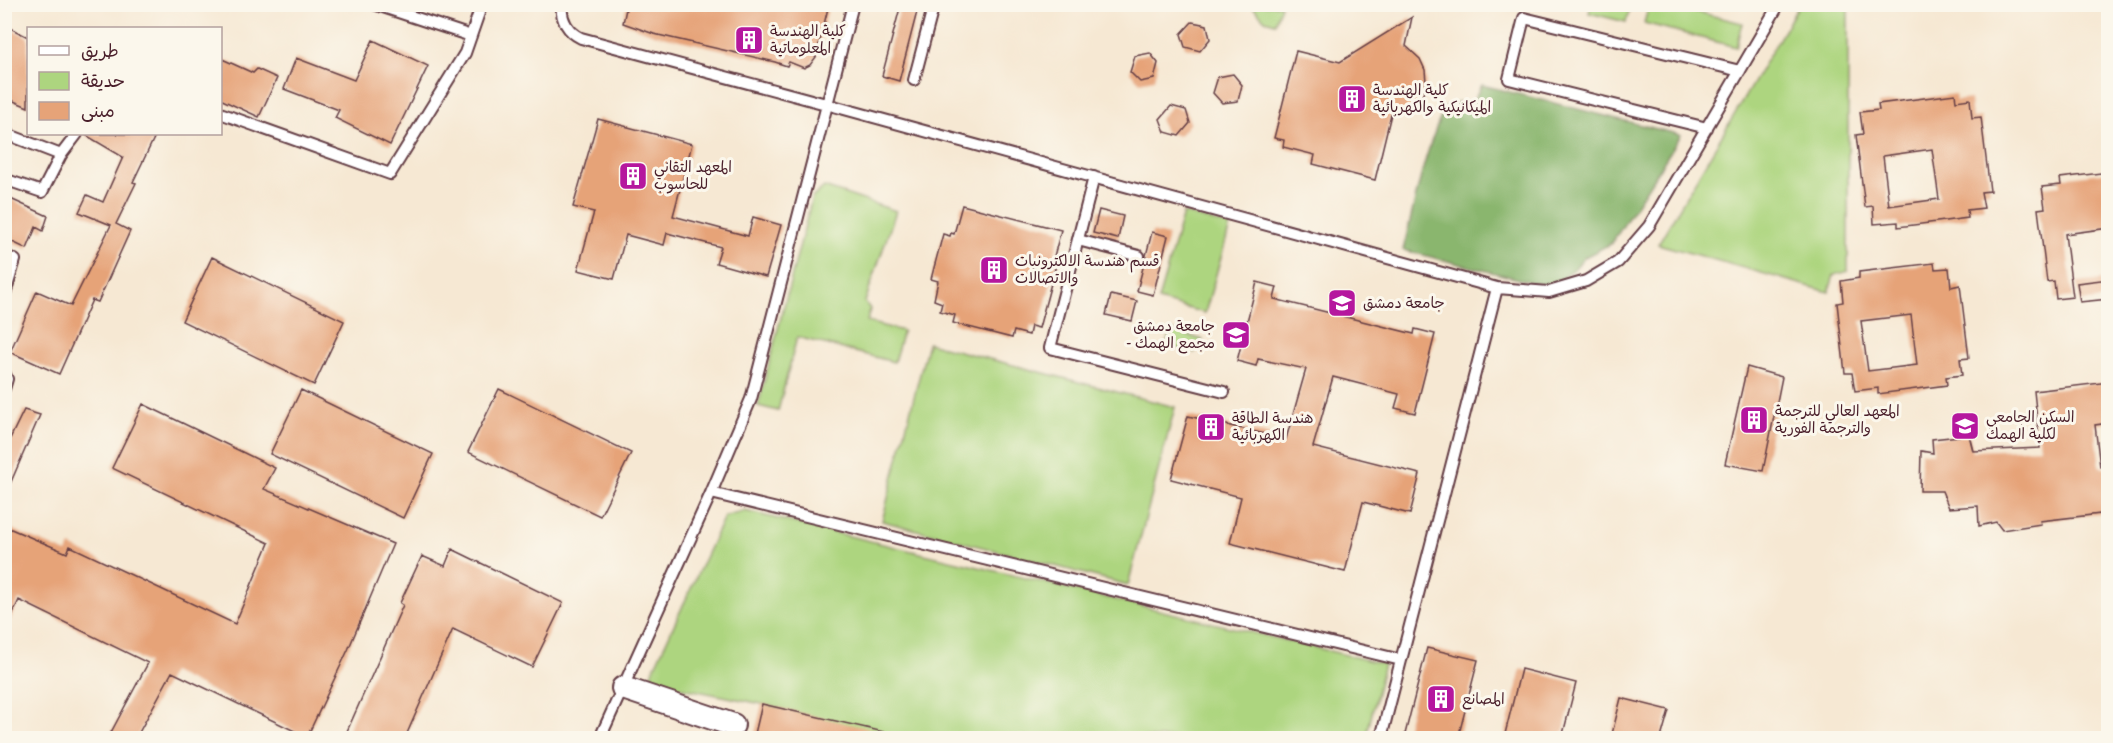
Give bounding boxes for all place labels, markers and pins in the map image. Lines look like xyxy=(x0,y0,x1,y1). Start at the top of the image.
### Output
place label: كلية الهندسة المعلوماتية xyxy=(770,22,846,58)
building icon: كلية الهندسة المعلوماتية xyxy=(733,24,765,56)
place label: كلية الهندسة الميكانيكية والكهربائية xyxy=(1373,81,1491,117)
building icon: كلية الهندسة الميكانيكية والكهربائية xyxy=(1336,83,1368,115)
place label: المعهد التقاني للحاسوب xyxy=(654,158,732,194)
building icon: المعهد التقاني للحاسوب xyxy=(617,160,649,192)
place label: قسم هندسة الالكترونيات والاتصالات xyxy=(1015,252,1159,288)
building icon: قسم هندسة الالكترونيات والاتصالات xyxy=(978,254,1010,286)
school or university icon: جامعة دمشق xyxy=(1326,287,1358,319)
place label: جامعة دمشق xyxy=(1363,294,1445,313)
place label: جامعة دمشق - مجمع الهمك xyxy=(1126,317,1215,354)
school or university icon: جامعة دمشق - مجمع الهمك xyxy=(1220,319,1252,351)
place label: المعهد العالي للترجمة والترجمة الفورية xyxy=(1775,402,1900,438)
building icon: المعهد العالي للترجمة والترجمة الفورية xyxy=(1738,404,1770,436)
place label: السكن الجامعي لكلية الهمك xyxy=(1986,408,2074,444)
place label: هندسة الطاقة الكهربائية xyxy=(1232,409,1313,445)
school or university icon: السكن الجامعي لكلية الهمك xyxy=(1949,410,1981,442)
building icon: هندسة الطاقة الكهربائية xyxy=(1195,411,1227,443)
building icon: المصانع xyxy=(1425,683,1457,715)
place label: المصانع xyxy=(1462,690,1505,710)

